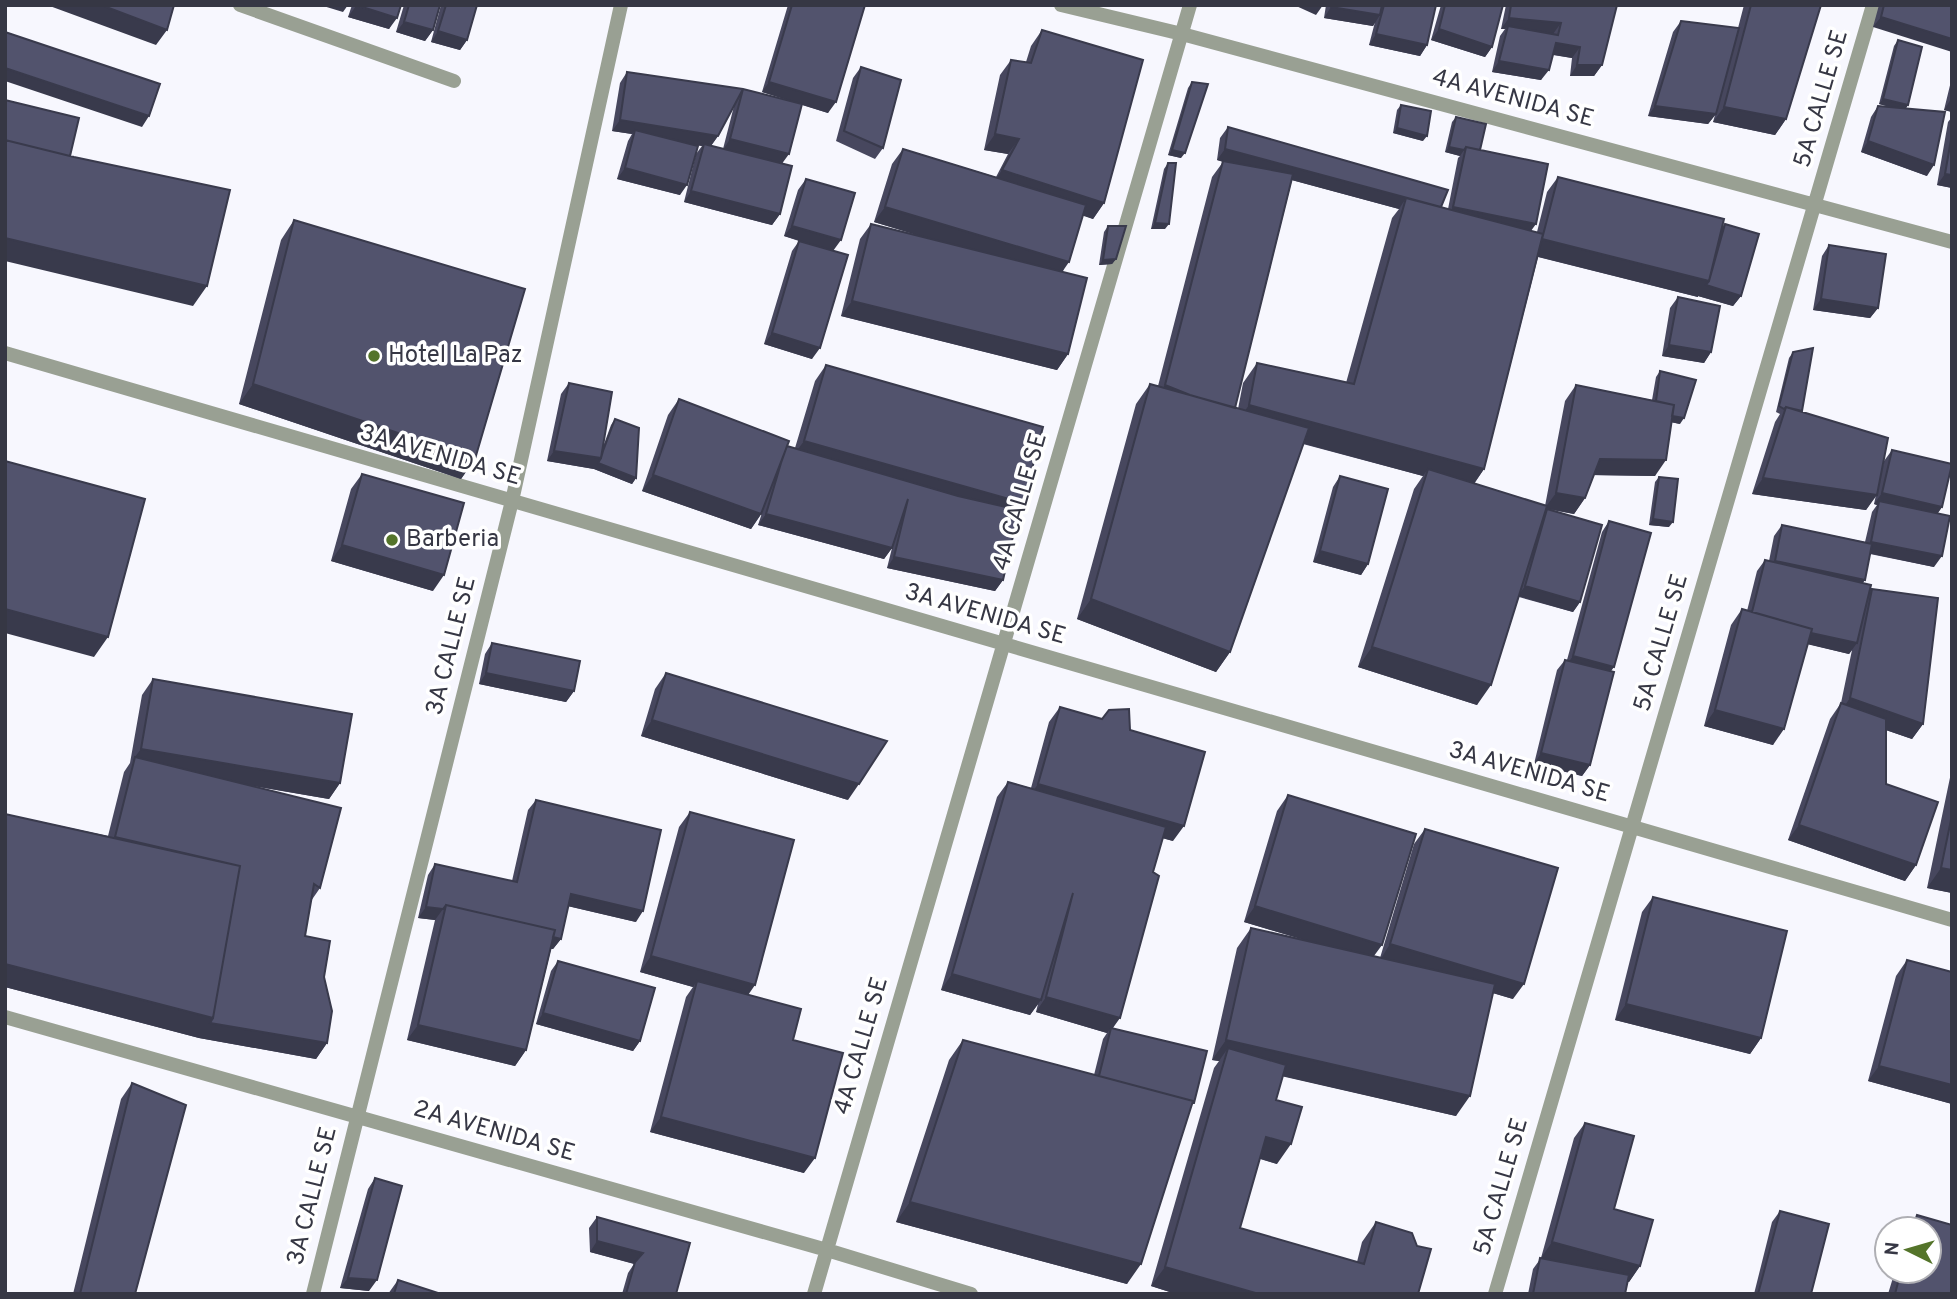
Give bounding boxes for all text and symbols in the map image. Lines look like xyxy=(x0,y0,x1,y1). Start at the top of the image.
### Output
street label: 5A CALLE SE xyxy=(1788,27,1856,171)
street label: 4A AVENIDA SE xyxy=(1429,63,1597,135)
place label: Hotel La Paz xyxy=(388,341,523,371)
marker: Hotel La Paz xyxy=(366,348,382,364)
street label: 3A AVENIDA SE xyxy=(356,419,524,493)
street label: 4A CALLE SE xyxy=(987,430,1055,574)
place label: Barberia xyxy=(406,525,499,555)
marker: Barberia xyxy=(384,532,400,548)
street label: 5A CALLE SE xyxy=(1628,571,1696,715)
street label: 3A CALLE SE xyxy=(420,574,484,718)
street label: 3A AVENIDA SE xyxy=(901,578,1069,652)
street label: 3A AVENIDA SE xyxy=(1445,736,1613,810)
street label: 4A CALLE SE xyxy=(828,974,896,1118)
street label: 2A AVENIDA SE xyxy=(410,1095,578,1169)
street label: 5A CALLE SE xyxy=(1468,1115,1536,1259)
street label: 3A CALLE SE xyxy=(281,1124,345,1268)
north arrow xyxy=(1873,1215,1943,1285)
text: N xyxy=(1881,1241,1906,1257)

